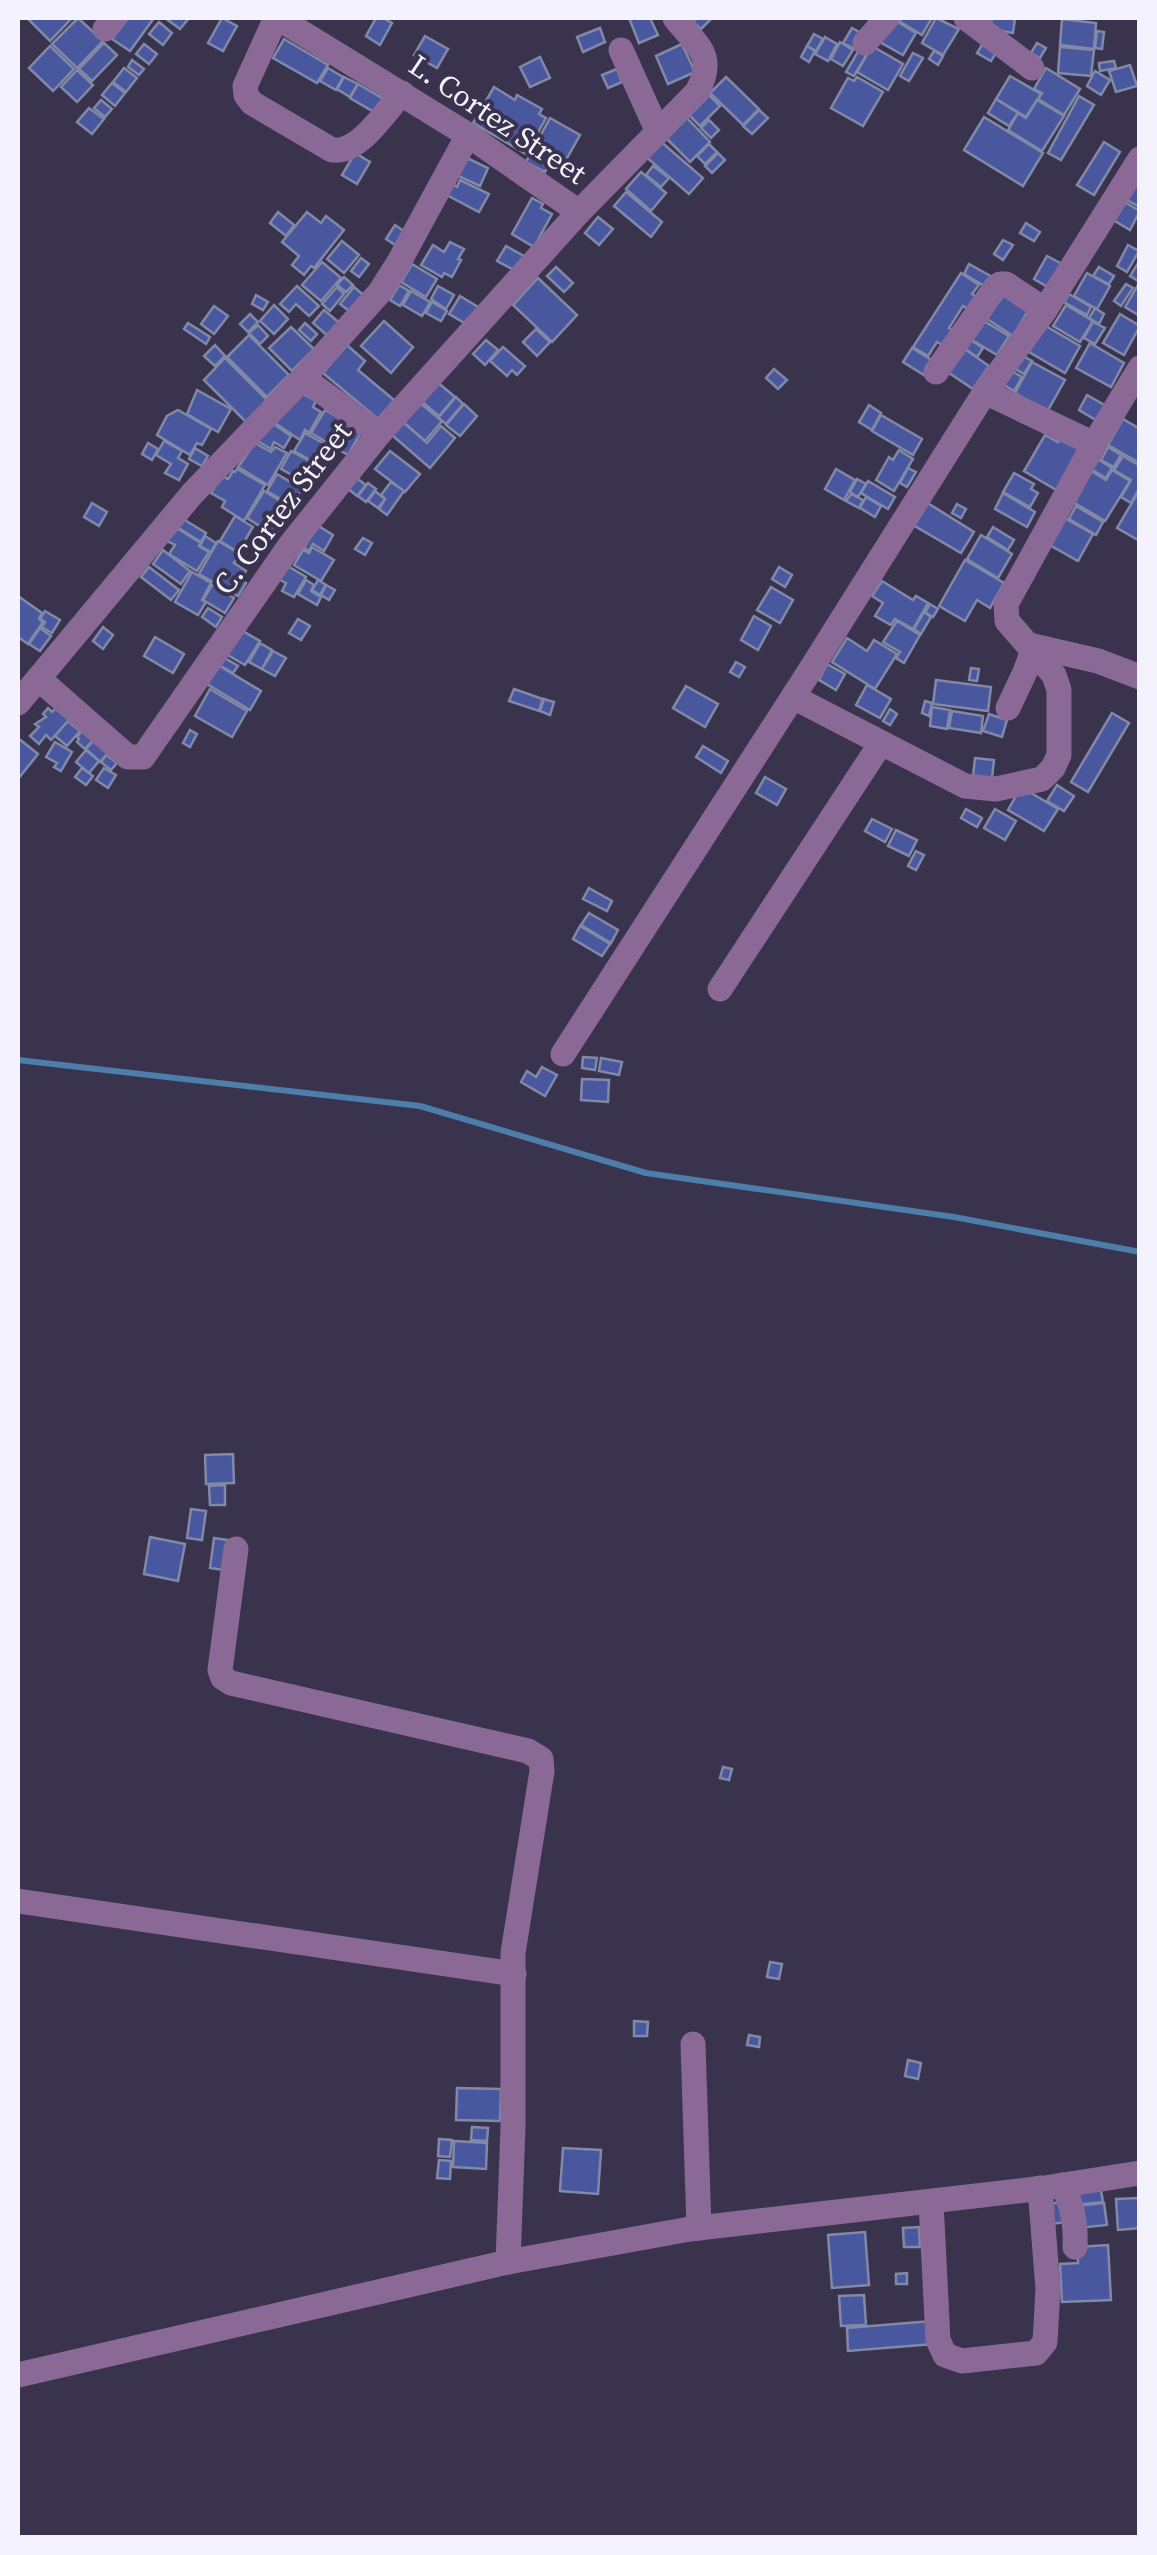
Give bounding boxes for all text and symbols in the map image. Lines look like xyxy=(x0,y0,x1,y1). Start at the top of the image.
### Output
street label: L. Cortez Street xyxy=(401,44,595,194)
street label: C. Cortez Street xyxy=(203,413,361,603)

